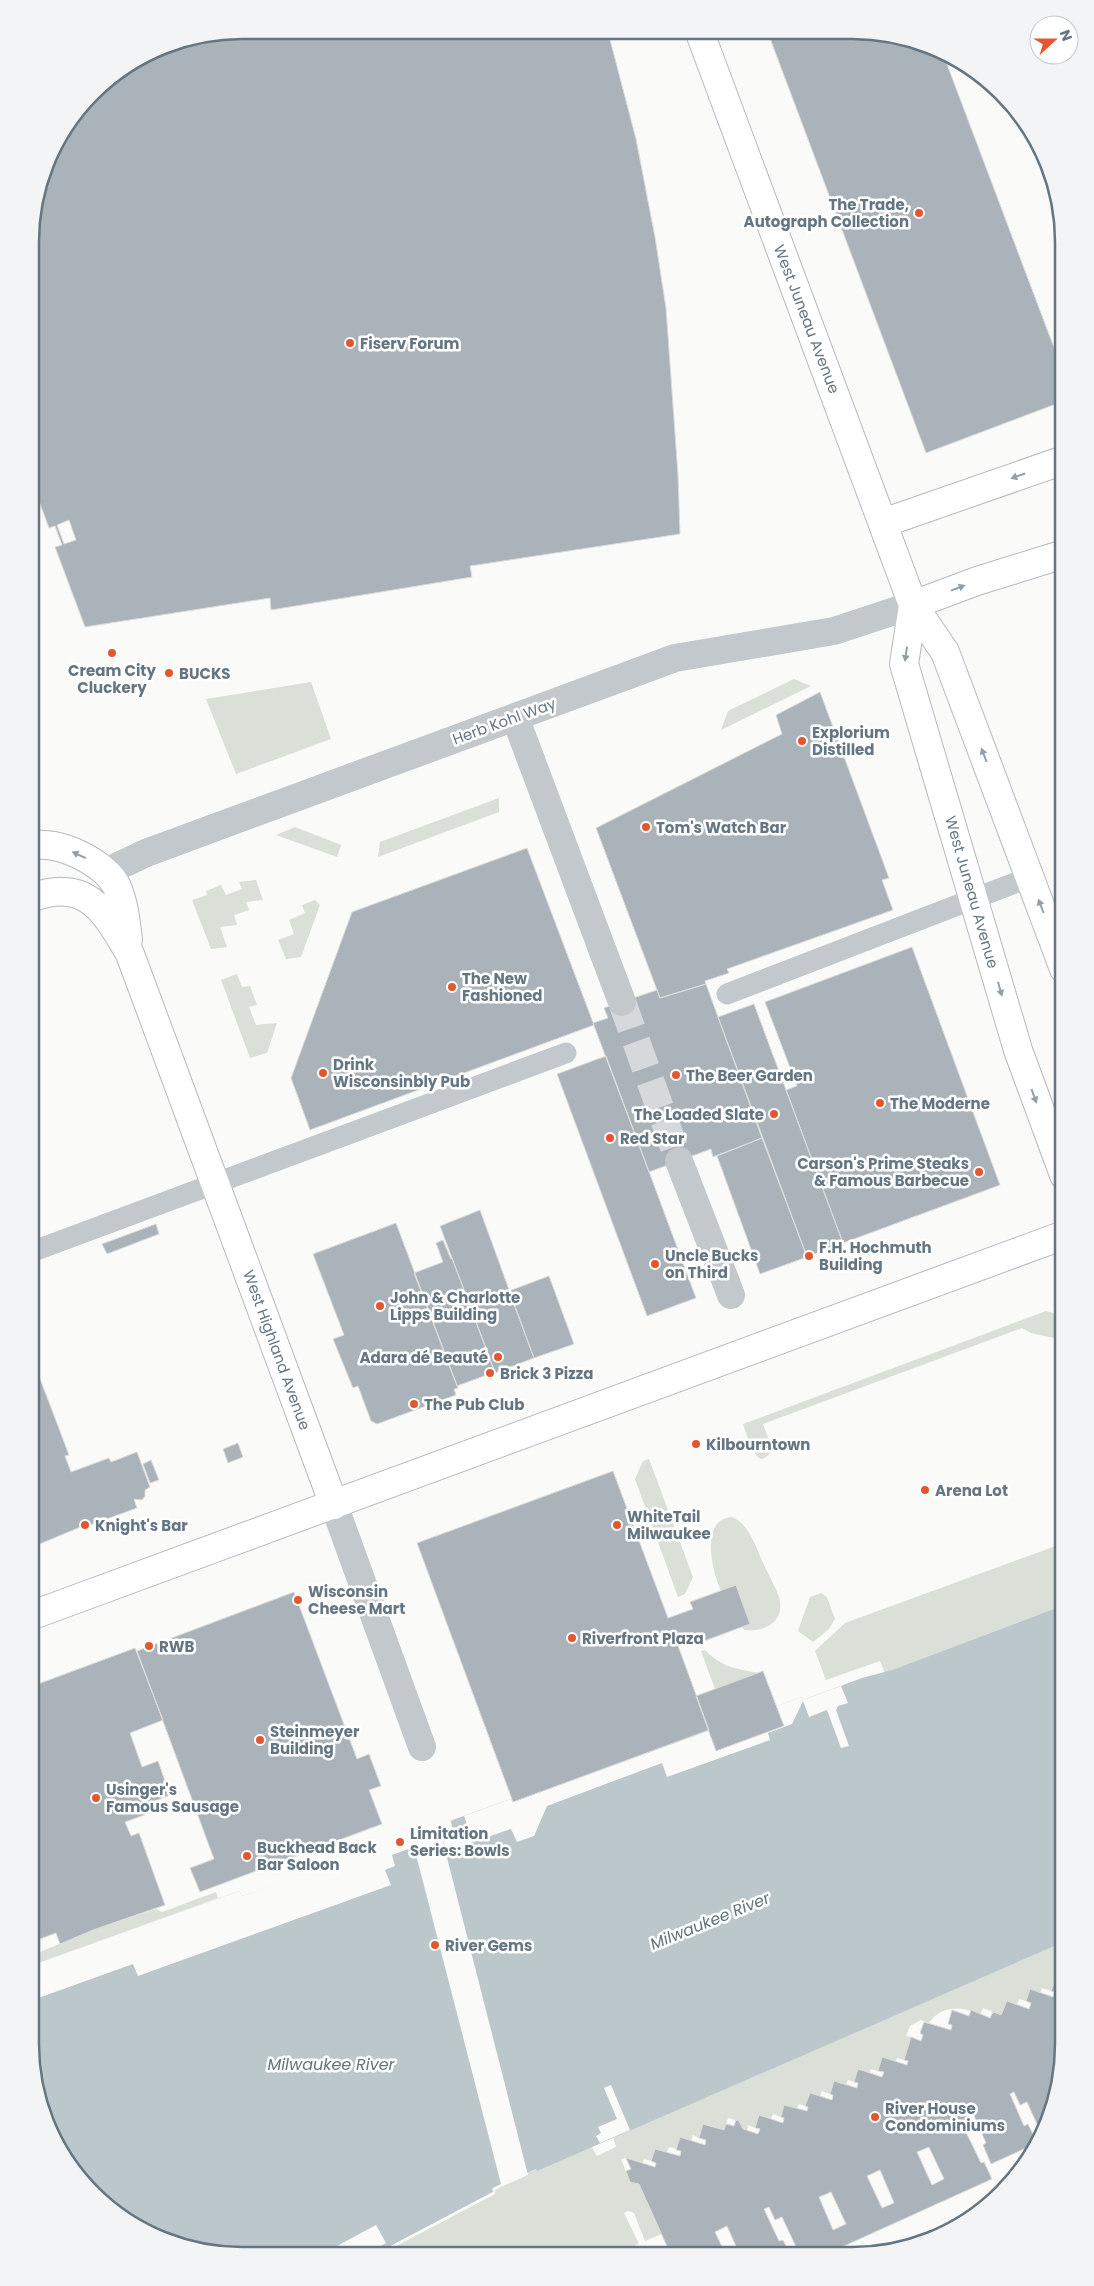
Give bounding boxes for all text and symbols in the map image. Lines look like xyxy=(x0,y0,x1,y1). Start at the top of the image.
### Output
north arrow xyxy=(1029,15,1079,65)
text: N xyxy=(1055,27,1077,44)
place label: The Trade, Autograph Collection xyxy=(744,194,909,232)
marker: The Trade, Autograph Collection xyxy=(913,207,925,219)
street label: West Juneau Avenue xyxy=(769,242,845,396)
place label: Fiserv Forum xyxy=(360,333,460,354)
marker: Fiserv Forum xyxy=(344,337,356,349)
one-way arrow xyxy=(1010,473,1025,481)
one-way arrow xyxy=(951,584,966,592)
one-way arrow xyxy=(902,646,910,662)
marker: Cream City Cluckery xyxy=(106,647,118,659)
place label: Cream City Cluckery xyxy=(68,660,156,698)
place label: BUCKS xyxy=(179,663,231,684)
marker: BUCKS xyxy=(163,667,175,679)
street label: Herb Kohl Way xyxy=(449,692,559,749)
place label: Explorium Distilled xyxy=(812,722,890,760)
marker: Explorium Distilled xyxy=(796,735,808,747)
one-way arrow xyxy=(979,747,987,762)
street label: West Juneau Avenue xyxy=(940,813,1004,971)
place label: Tom's Watch Bar xyxy=(656,817,787,838)
marker: Tom's Watch Bar xyxy=(640,821,652,833)
one-way arrow xyxy=(72,851,86,859)
one-way arrow xyxy=(1037,899,1045,914)
place label: The New Fashioned xyxy=(462,968,542,1006)
marker: The New Fashioned xyxy=(446,981,458,993)
one-way arrow xyxy=(997,982,1005,997)
place label: Drink Wisconsinbly Pub xyxy=(333,1054,470,1092)
place label: The Beer Garden xyxy=(686,1065,813,1086)
marker: Drink Wisconsinbly Pub xyxy=(317,1067,329,1079)
marker: The Beer Garden xyxy=(670,1069,682,1081)
one-way arrow xyxy=(1031,1088,1038,1103)
place label: The Moderne xyxy=(890,1093,990,1114)
marker: The Moderne xyxy=(874,1097,886,1109)
place label: The Loaded Slate xyxy=(634,1104,764,1125)
marker: The Loaded Slate xyxy=(768,1108,780,1120)
place label: Red Star xyxy=(620,1128,685,1149)
marker: Red Star xyxy=(604,1132,616,1144)
place label: Carson's Prime Steaks & Famous Barbecue xyxy=(797,1153,969,1191)
marker: Carson's Prime Steaks & Famous Barbecue xyxy=(973,1166,985,1178)
place label: F.H. Hochmuth Building xyxy=(819,1237,932,1275)
place label: Uncle Bucks on Third xyxy=(665,1245,758,1283)
marker: F.H. Hochmuth Building xyxy=(803,1250,815,1262)
marker: Uncle Bucks on Third xyxy=(649,1258,661,1270)
street label: West Highland Avenue xyxy=(238,1267,316,1433)
place label: John & Charlotte Lipps Building xyxy=(390,1287,520,1325)
marker: John & Charlotte Lipps Building xyxy=(374,1300,386,1312)
place label: Adara dé Beauté xyxy=(359,1347,488,1368)
marker: Adara dé Beauté xyxy=(492,1351,504,1363)
place label: Brick 3 Pizza xyxy=(500,1363,593,1384)
marker: Brick 3 Pizza xyxy=(484,1367,496,1379)
place label: The Pub Club xyxy=(424,1394,524,1415)
marker: The Pub Club xyxy=(408,1398,420,1410)
place label: Kilbourntown xyxy=(706,1434,810,1455)
marker: Kilbourntown xyxy=(690,1438,702,1450)
place label: Arena Lot xyxy=(935,1480,1008,1501)
marker: Arena Lot xyxy=(919,1484,931,1496)
place label: WhiteTail Milwaukee xyxy=(627,1506,711,1544)
place label: Knight's Bar xyxy=(95,1515,188,1536)
marker: Knight's Bar xyxy=(79,1519,91,1531)
marker: WhiteTail Milwaukee xyxy=(611,1519,623,1531)
place label: Wisconsin Cheese Mart xyxy=(308,1581,405,1619)
marker: Wisconsin Cheese Mart xyxy=(292,1594,304,1606)
place label: Riverfront Plaza xyxy=(582,1628,704,1649)
marker: Riverfront Plaza xyxy=(566,1632,578,1644)
place label: RWB xyxy=(159,1636,195,1657)
marker: RWB xyxy=(143,1640,155,1652)
place label: Steinmeyer Building xyxy=(270,1721,360,1759)
marker: Steinmeyer Building xyxy=(254,1734,266,1746)
place label: Usinger's Famous Sausage xyxy=(106,1779,239,1817)
marker: Usinger's Famous Sausage xyxy=(90,1792,102,1804)
place label: Limitation Series: Bowls xyxy=(410,1823,510,1861)
marker: Limitation Series: Bowls xyxy=(394,1836,406,1848)
place label: Buckhead Back Bar Saloon xyxy=(257,1837,377,1875)
marker: Buckhead Back Bar Saloon xyxy=(241,1850,253,1862)
water label: Milwaukee River xyxy=(647,1886,774,1955)
place label: River Gems xyxy=(445,1935,532,1956)
marker: River Gems xyxy=(429,1939,441,1951)
water label: Milwaukee River xyxy=(267,2053,396,2076)
place label: River House Condominiums xyxy=(885,2098,1005,2136)
marker: River House Condominiums xyxy=(869,2111,881,2123)

